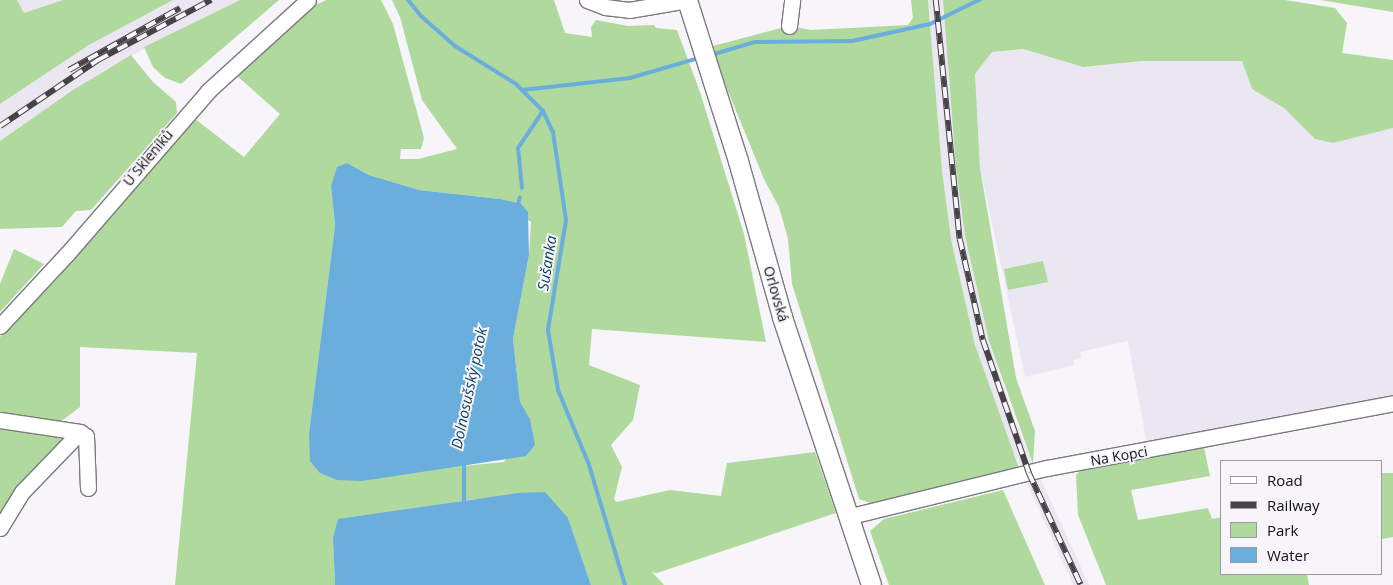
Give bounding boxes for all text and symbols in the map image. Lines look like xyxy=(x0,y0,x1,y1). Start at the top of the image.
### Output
street label: U Skleníků xyxy=(120,126,176,190)
water label: Sušanka xyxy=(534,234,560,292)
street label: Orlovská xyxy=(760,264,792,324)
water label: Dolnosušský potok xyxy=(447,326,491,450)
street label: Na Kopci xyxy=(1089,443,1149,469)
legend xyxy=(1220,460,1383,575)
text: Road xyxy=(1267,470,1303,490)
text: Railway xyxy=(1267,495,1320,515)
text: Park xyxy=(1267,520,1298,540)
text: Water xyxy=(1267,545,1309,565)

